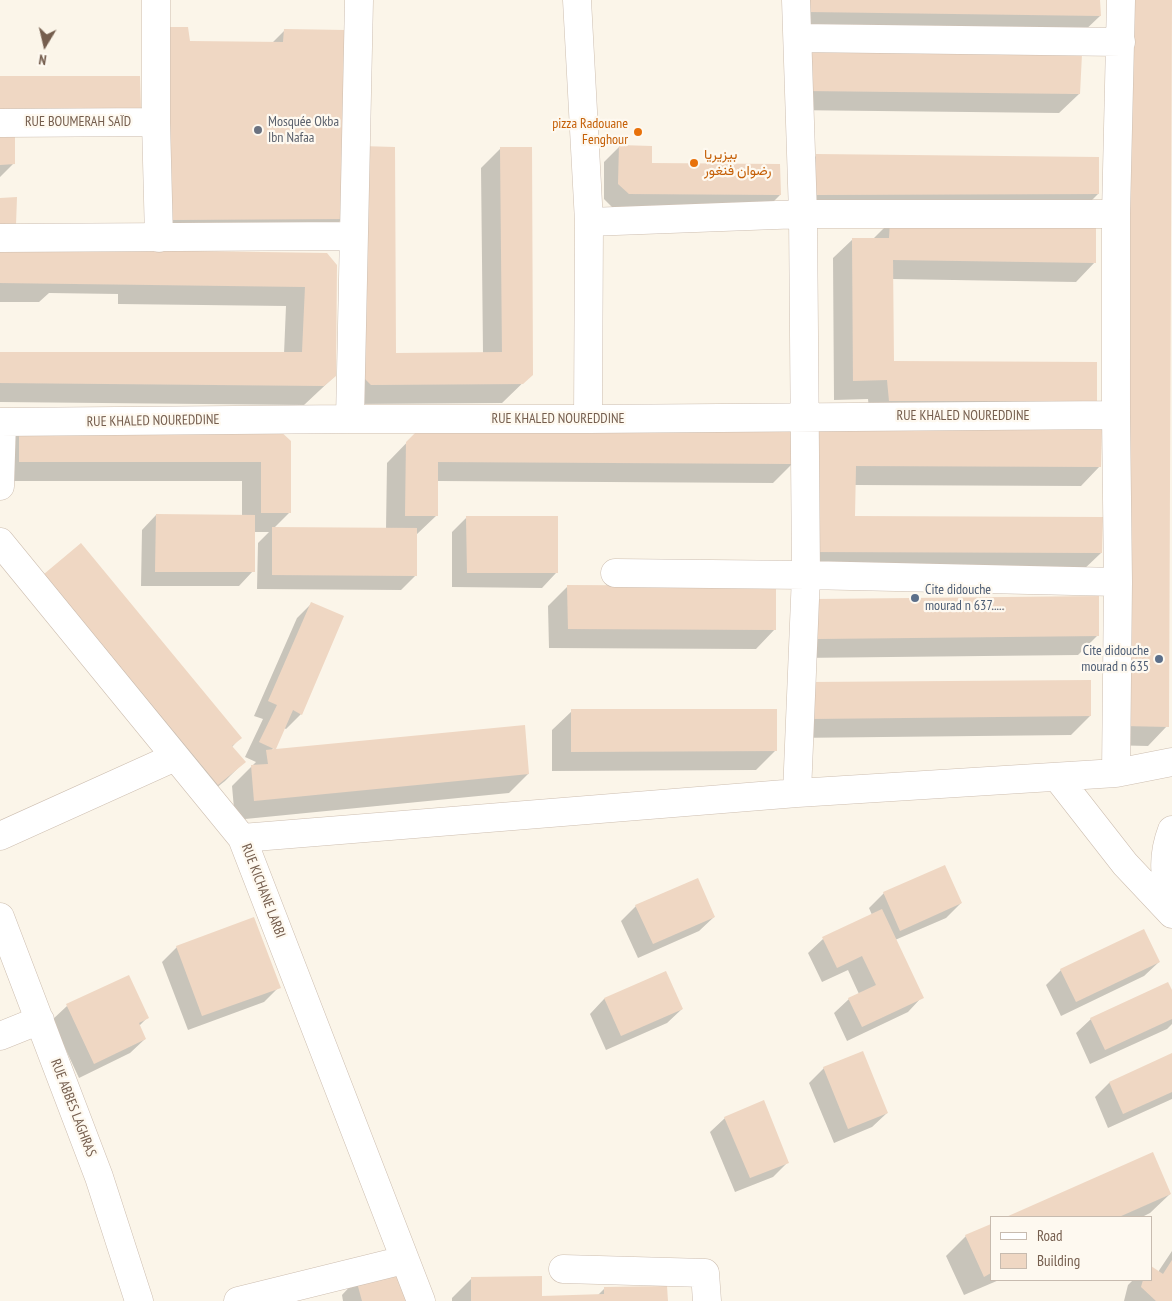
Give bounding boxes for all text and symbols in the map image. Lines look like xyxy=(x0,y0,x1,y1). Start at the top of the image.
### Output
north arrow xyxy=(20,20,70,70)
text: N xyxy=(38,50,48,69)
street label: RUE BOUMERAH SAÏD xyxy=(25,114,131,130)
place label: Mosquée Okba Ibn Nafaa xyxy=(268,114,339,146)
place label: pizza Radouane Fenghour xyxy=(552,116,628,148)
marker: Mosquée Okba Ibn Nafaa xyxy=(252,124,264,136)
marker: pizza Radouane Fenghour xyxy=(632,126,644,138)
place label: بيزيريا رضوان فنغور xyxy=(704,147,771,180)
marker: بيزيريا رضوان فنغور xyxy=(688,157,700,169)
street label: RUE KHALED NOUREDDINE xyxy=(897,408,1029,424)
street label: RUE KHALED NOUREDDINE xyxy=(86,411,220,431)
street label: RUE KHALED NOUREDDINE xyxy=(492,411,624,427)
place label: Cite didouche mourad n 637..... xyxy=(925,582,1004,614)
marker: Cite didouche mourad n 637..... xyxy=(909,592,921,604)
place label: Cite didouche mourad n 635 xyxy=(1081,643,1149,676)
marker: Cite didouche mourad n 635 xyxy=(1153,653,1165,665)
street label: RUE KICHANE LARBI xyxy=(237,842,289,940)
street label: RUE ABBES LAGHRAS xyxy=(47,1057,99,1159)
legend xyxy=(990,1216,1152,1281)
text: Road xyxy=(1037,1226,1063,1245)
text: Building xyxy=(1037,1251,1080,1270)

